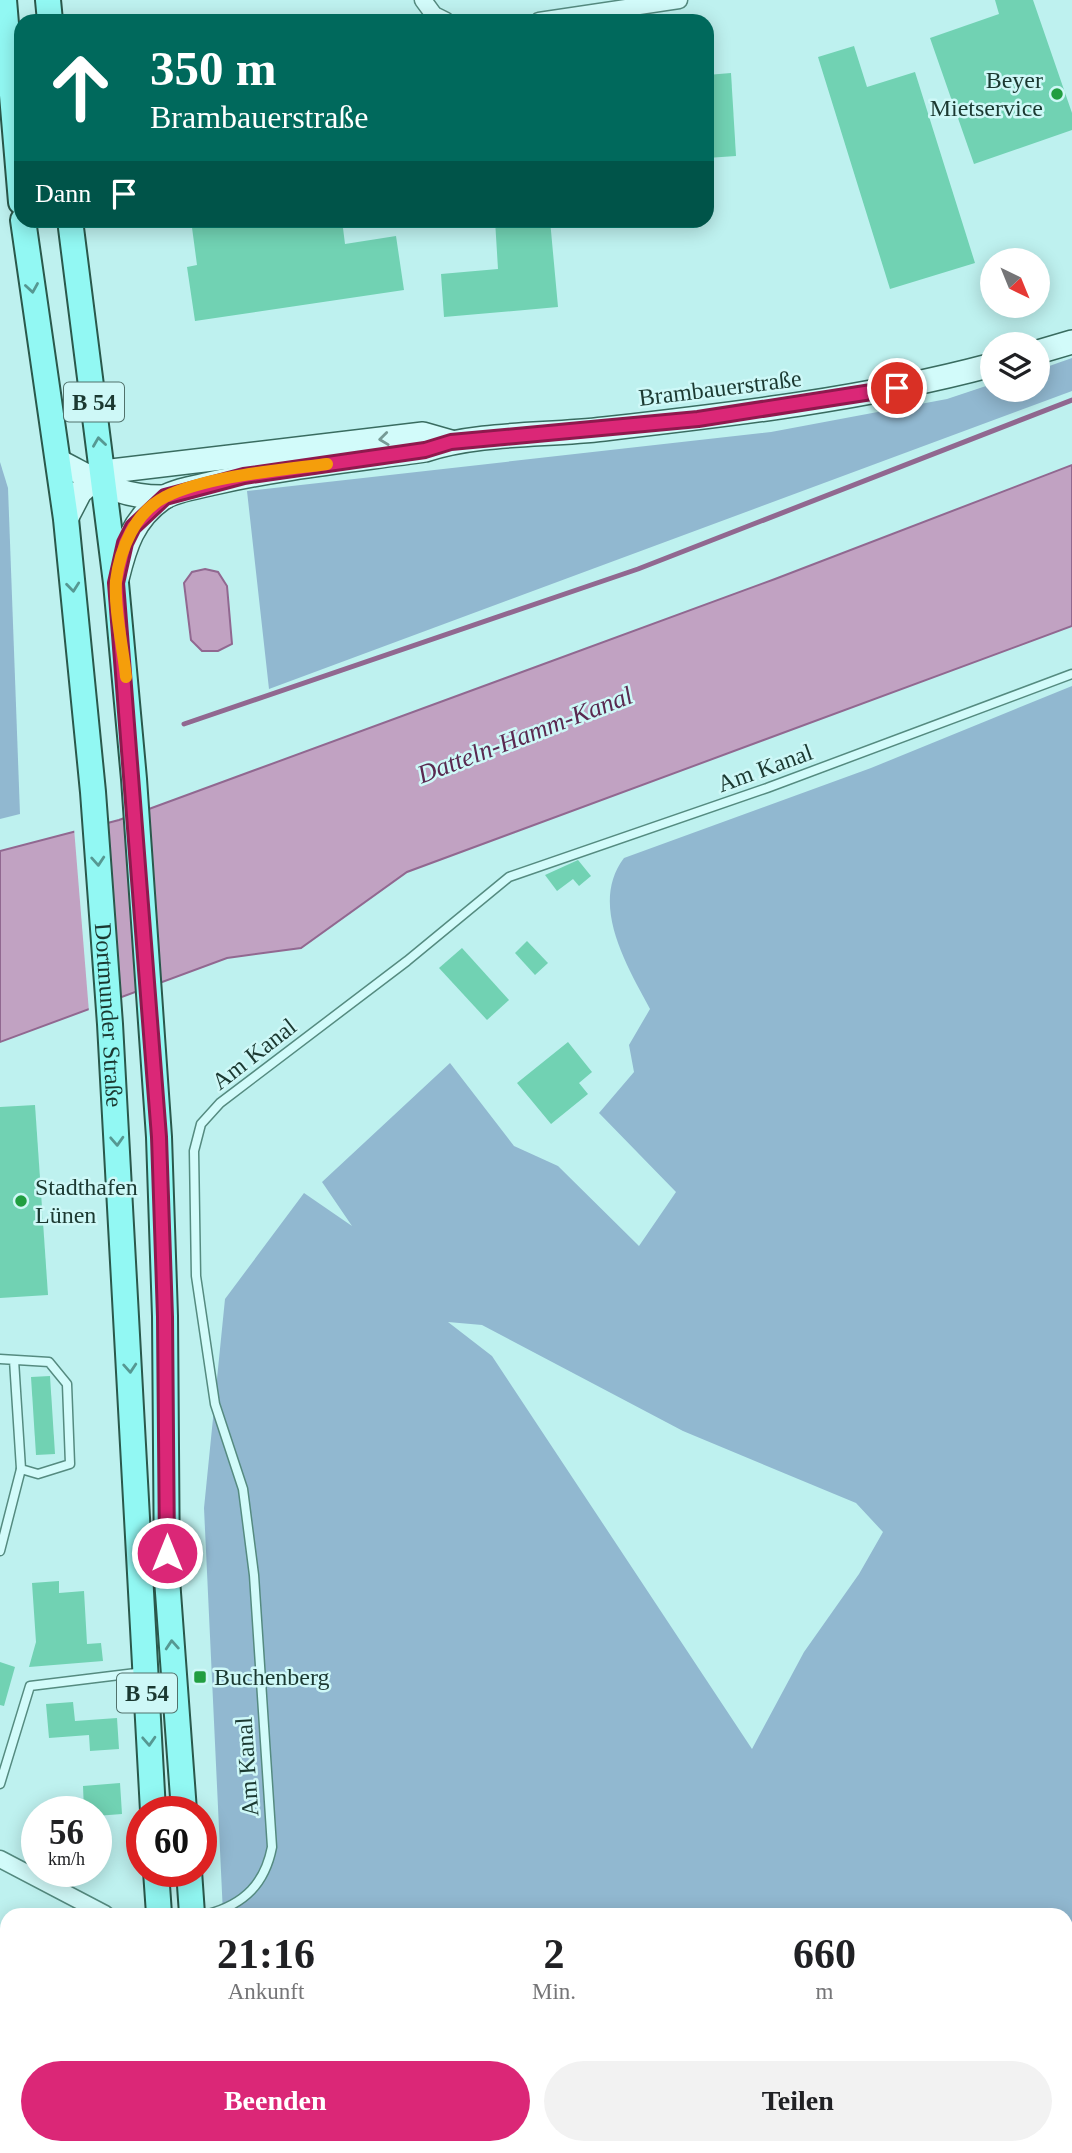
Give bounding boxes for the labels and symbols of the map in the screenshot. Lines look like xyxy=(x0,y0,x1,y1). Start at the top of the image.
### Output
place label: Beyer Mietservice xyxy=(930,67,1043,121)
marker: Beyer Mietservice xyxy=(1049,86,1065,102)
north arrow xyxy=(980,248,1050,318)
one-way arrow xyxy=(24,282,39,294)
pin xyxy=(867,358,927,418)
street label: Brambauerstraße xyxy=(637,365,803,411)
road number: B 54 xyxy=(64,382,124,422)
one-way arrow xyxy=(378,431,390,446)
one-way arrow xyxy=(92,436,107,448)
one-way arrow xyxy=(65,581,80,593)
water label: Datteln-Hamm-Kanal xyxy=(412,681,637,790)
street label: Am Kanal xyxy=(714,739,816,797)
one-way arrow xyxy=(90,855,105,866)
street label: Dortmunder Straße xyxy=(90,922,128,1108)
street label: Am Kanal xyxy=(207,1013,301,1095)
one-way arrow xyxy=(109,1136,124,1147)
place label: Stadthafen Lünen xyxy=(35,1174,138,1228)
marker: Stadthafen Lünen xyxy=(13,1193,29,1209)
one-way arrow xyxy=(122,1363,137,1374)
position arrow xyxy=(130,1516,204,1590)
one-way arrow xyxy=(165,1640,180,1651)
place label: Buchenberg xyxy=(214,1664,330,1690)
marker: Buchenberg xyxy=(192,1669,208,1685)
road number: B 54 xyxy=(117,1674,177,1712)
street label: Am Kanal xyxy=(231,1716,263,1817)
one-way arrow xyxy=(142,1735,157,1746)
speed limit sign: 60 xyxy=(126,1796,217,1887)

